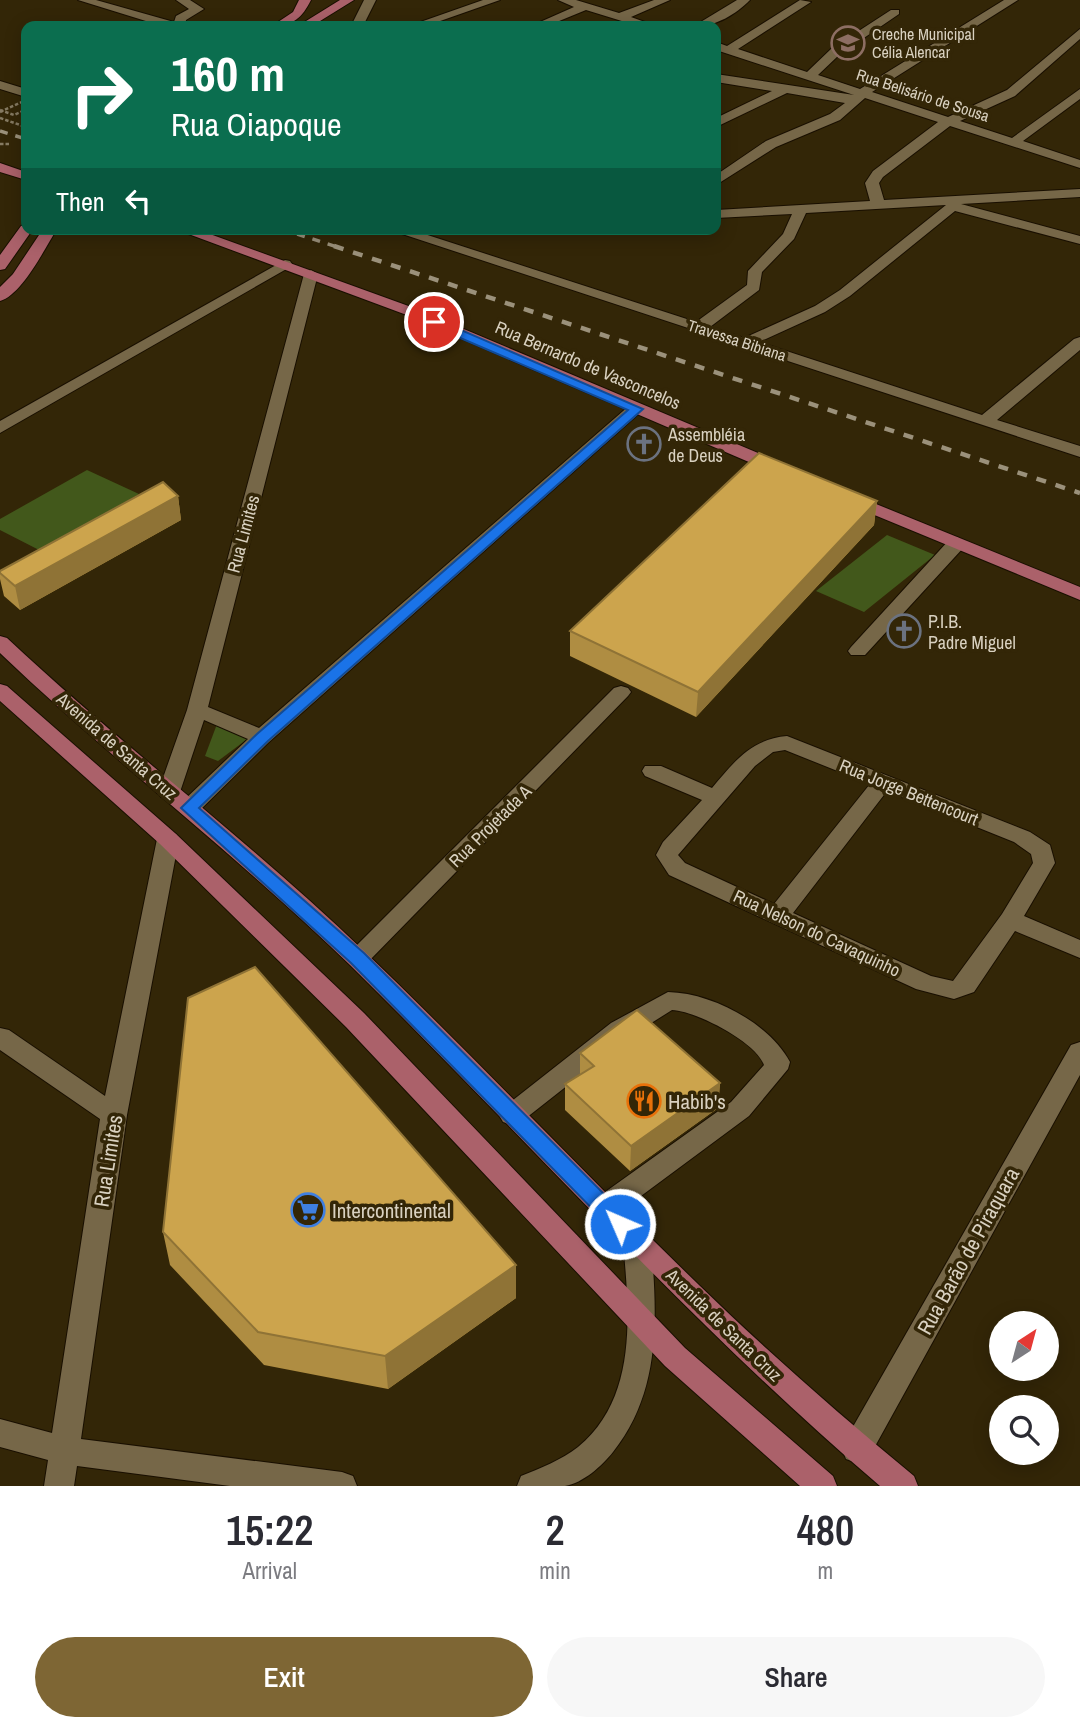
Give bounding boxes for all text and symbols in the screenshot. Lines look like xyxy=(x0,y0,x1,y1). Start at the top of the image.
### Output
place label: Creche Municipal Célia Alencar xyxy=(872,23,975,63)
school or university icon: Creche Municipal Célia Alencar xyxy=(829,24,867,62)
text: 160 m xyxy=(171,40,285,106)
icon: right xyxy=(56,49,147,140)
street label: Rua Belisário de Sousa xyxy=(854,63,993,127)
text: Rua Oiapoque xyxy=(171,103,342,146)
icon: left xyxy=(119,182,157,220)
text: Then xyxy=(56,184,105,219)
pin xyxy=(404,292,464,352)
icon: arrive xyxy=(415,303,453,341)
street label: Travessa Bibiana xyxy=(685,314,790,366)
street label: Rua Bernardo de Vasconcelos xyxy=(491,315,685,415)
place label: Assembléia de Deus xyxy=(667,422,745,468)
church icon: Assembléia de Deus xyxy=(625,425,663,463)
street label: Rua Limites xyxy=(221,492,265,576)
place label: P.I.B. Padre Miguel xyxy=(928,609,1016,655)
church icon: P.I.B. Padre Miguel xyxy=(885,612,923,650)
street label: Avenida de Santa Cruz xyxy=(51,686,183,805)
street label: Rua Jorge Bettencourt xyxy=(836,753,982,831)
street label: Rua Projetada A xyxy=(443,779,537,873)
street label: Rua Nelson do Cavaquinho xyxy=(730,883,904,983)
restaurant icon: Habib's xyxy=(625,1082,663,1120)
place label: Habib's xyxy=(668,1087,726,1116)
street label: Rua Limites xyxy=(86,1113,130,1209)
street label: Rua Barão de Piraquara xyxy=(910,1162,1026,1340)
position arrow xyxy=(583,1187,657,1261)
supermarket icon: Intercontinental xyxy=(289,1191,327,1229)
place label: Intercontinental xyxy=(332,1196,451,1225)
street label: Avenida de Santa Cruz xyxy=(660,1262,787,1387)
north arrow xyxy=(989,1311,1059,1381)
map controls xyxy=(989,1311,1059,1465)
button: search xyxy=(989,1395,1059,1465)
text: 15:22 xyxy=(226,1502,313,1558)
text: 2 xyxy=(545,1502,565,1558)
text: 480 xyxy=(797,1502,854,1558)
text: Arrival xyxy=(242,1555,297,1586)
text: min xyxy=(539,1555,571,1586)
text: m xyxy=(818,1555,833,1586)
button: Exit xyxy=(35,1637,533,1717)
button: Share xyxy=(547,1637,1045,1717)

